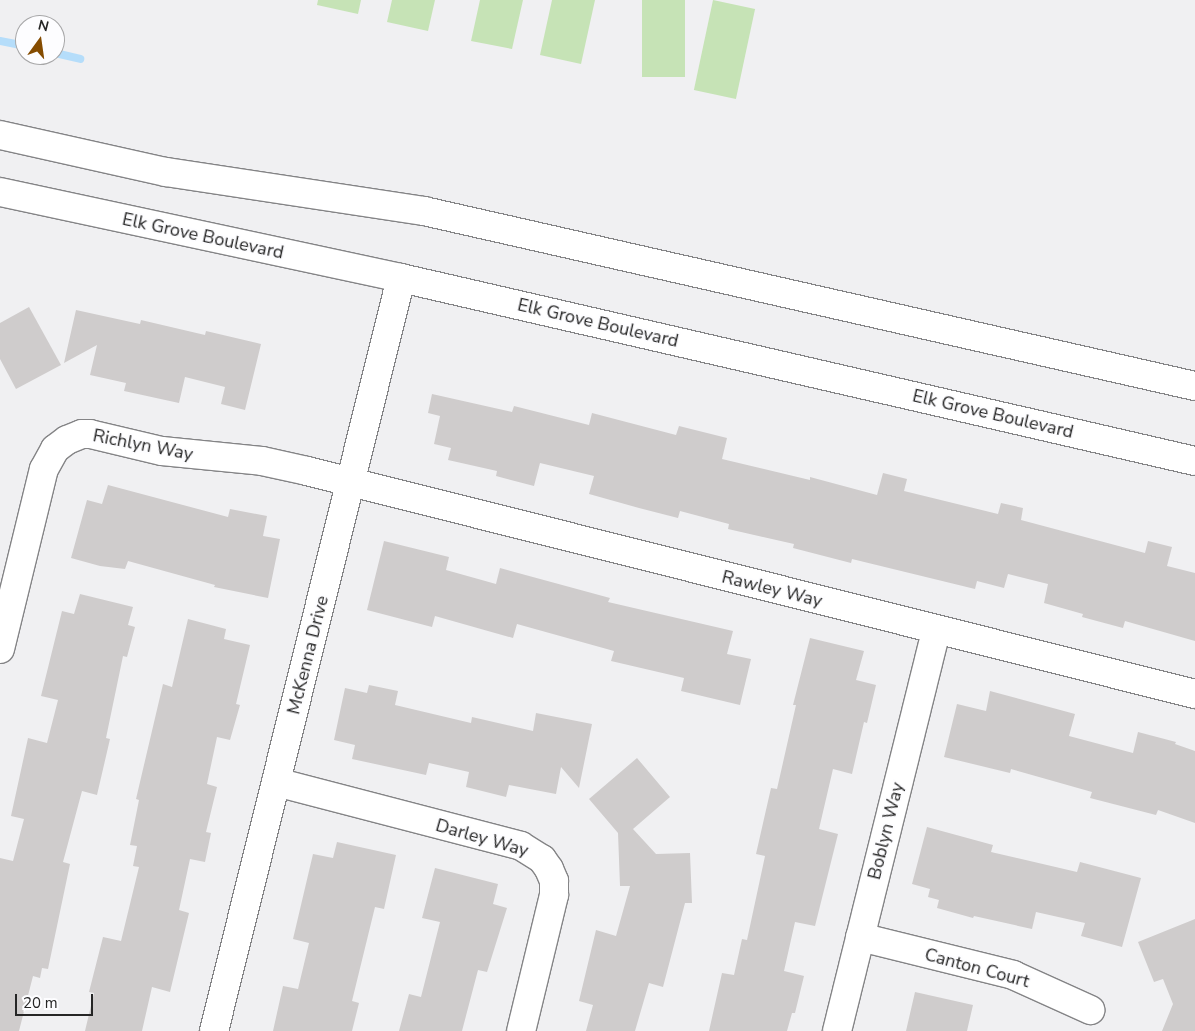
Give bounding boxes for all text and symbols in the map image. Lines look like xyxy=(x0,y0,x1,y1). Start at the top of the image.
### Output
north arrow xyxy=(15,15,65,65)
text: N xyxy=(36,15,51,36)
street label: Elk Grove Boulevard xyxy=(120,208,286,264)
street label: Elk Grove Boulevard xyxy=(515,294,681,352)
street label: Elk Grove Boulevard xyxy=(910,385,1076,443)
street label: Richlyn Way xyxy=(91,425,195,465)
street label: Rawley Way xyxy=(720,566,824,612)
street label: McKenna Drive xyxy=(283,593,333,717)
street label: Boblyn Way xyxy=(863,780,909,882)
street label: Darley Way xyxy=(433,814,531,862)
street label: Canton Court xyxy=(922,944,1032,992)
scale bar xyxy=(18,984,95,1016)
text: 20 m xyxy=(23,993,58,1013)

